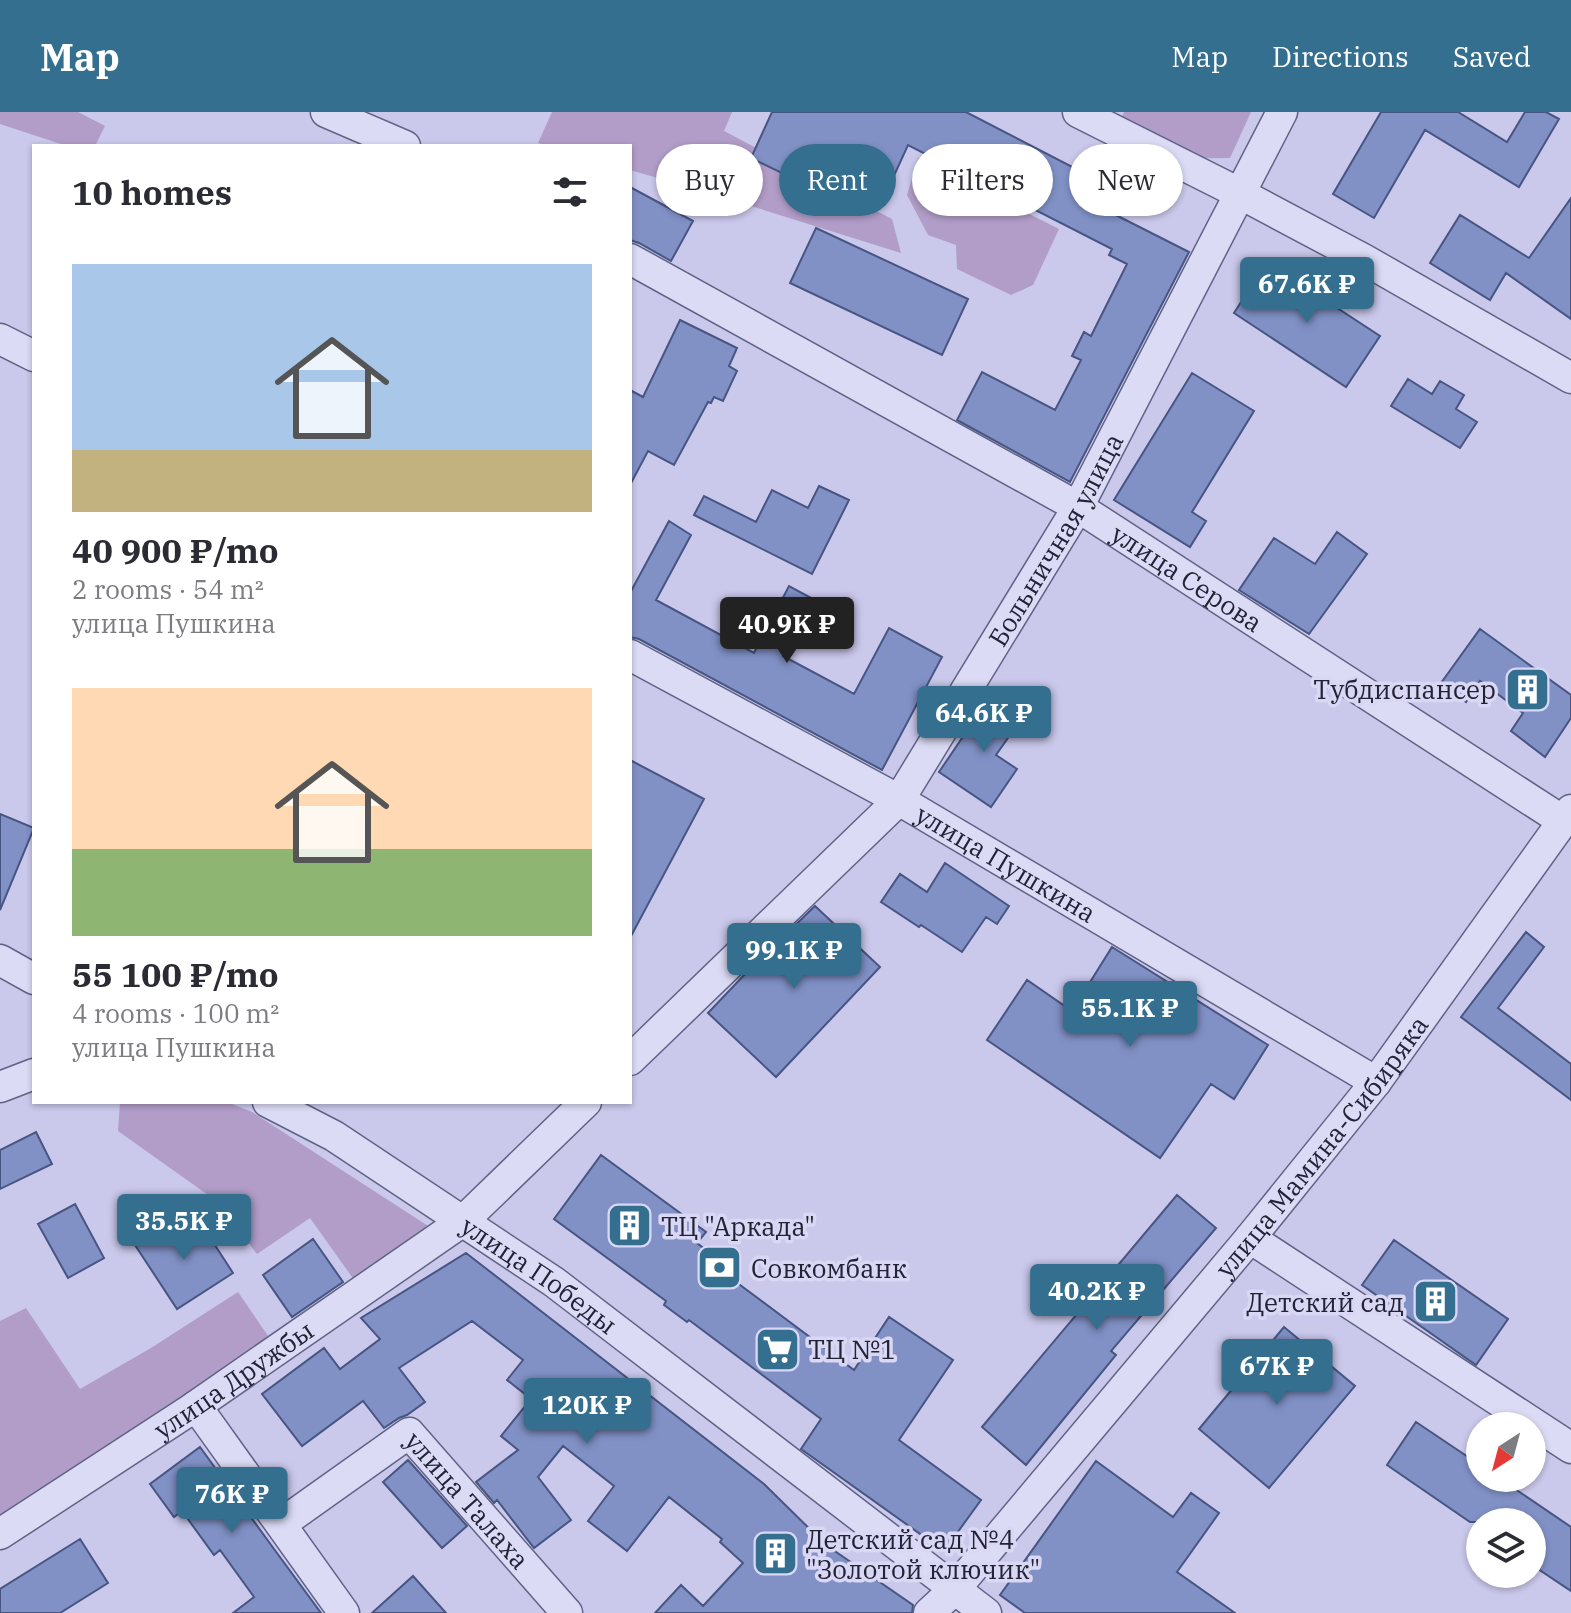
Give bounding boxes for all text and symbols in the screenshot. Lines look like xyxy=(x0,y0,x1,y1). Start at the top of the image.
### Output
text: Map xyxy=(40,32,120,81)
text: Map xyxy=(1171,38,1228,75)
text: Directions xyxy=(1272,38,1409,75)
text: Saved xyxy=(1453,38,1531,75)
chip: Buy xyxy=(656,144,763,216)
chip: Rent xyxy=(779,144,896,216)
chip: Filters xyxy=(912,144,1053,216)
chip: New xyxy=(1069,144,1183,216)
text: 10 homes xyxy=(72,170,232,214)
icon: filters xyxy=(548,170,592,214)
pin: 67.6K ₽ xyxy=(1233,257,1381,325)
text: 67.6K ₽ xyxy=(1258,266,1356,300)
icon: home xyxy=(260,316,404,460)
street label: Больничная улица xyxy=(980,427,1130,652)
street label: улица Серова xyxy=(1105,516,1269,639)
text: 40 900 ₽/mo xyxy=(72,528,279,572)
text: 2 rooms · 54 m² xyxy=(72,572,264,606)
pin: 40.9K ₽ xyxy=(713,597,861,665)
text: улица Пушкина xyxy=(72,606,276,640)
text: 40.9K ₽ xyxy=(738,606,836,640)
building icon: Тубдиспансер xyxy=(1503,665,1551,713)
place label: Тубдиспансер xyxy=(1313,672,1496,706)
pin: 64.6K ₽ xyxy=(910,686,1058,754)
text: 64.6K ₽ xyxy=(935,695,1033,729)
icon: home xyxy=(260,740,404,884)
street label: улица Пушкина xyxy=(910,797,1102,930)
pin: 99.1K ₽ xyxy=(720,923,868,991)
text: 99.1K ₽ xyxy=(745,932,843,966)
text: 55 100 ₽/mo xyxy=(72,952,279,996)
pin: 55.1K ₽ xyxy=(1056,981,1204,1049)
text: 55.1K ₽ xyxy=(1081,990,1179,1024)
text: 4 rooms · 100 m² xyxy=(72,996,279,1030)
street label: улица Мамина-Сибиряка xyxy=(1207,1009,1435,1284)
text: улица Пушкина xyxy=(72,1030,276,1064)
pin: 35.5K ₽ xyxy=(110,1194,258,1262)
building icon: ТЦ "Аркада" xyxy=(606,1202,654,1250)
text: 35.5K ₽ xyxy=(135,1203,233,1237)
street label: улица Победы xyxy=(455,1208,624,1341)
place label: ТЦ "Аркада" xyxy=(661,1209,815,1243)
bank icon: Совкомбанк xyxy=(696,1244,744,1292)
place label: Совкомбанк xyxy=(751,1251,907,1285)
pin: 40.2K ₽ xyxy=(1023,1264,1171,1332)
text: 40.2K ₽ xyxy=(1048,1273,1146,1307)
building icon: Детский сад xyxy=(1411,1278,1459,1326)
place label: Детский сад xyxy=(1246,1285,1404,1319)
street label: улица Дружбы xyxy=(147,1313,320,1446)
supermarket icon: ТЦ №1 xyxy=(753,1325,801,1373)
place label: ТЦ №1 xyxy=(808,1332,896,1366)
pin: 67K ₽ xyxy=(1221,1339,1333,1407)
text: 67K ₽ xyxy=(1240,1348,1314,1382)
pin: 120K ₽ xyxy=(522,1378,652,1446)
text: 120K ₽ xyxy=(542,1387,632,1421)
north arrow xyxy=(1466,1412,1546,1492)
map controls xyxy=(1466,1412,1546,1588)
street label: улица Талаха xyxy=(398,1424,537,1576)
pin: 76K ₽ xyxy=(176,1467,288,1535)
text: 76K ₽ xyxy=(195,1476,269,1510)
button: layers xyxy=(1466,1508,1546,1588)
place label: Детский сад №4 "Золотой ключик" xyxy=(806,1522,1040,1586)
building icon: Детский сад №4 "Золотой ключик" xyxy=(751,1530,799,1578)

